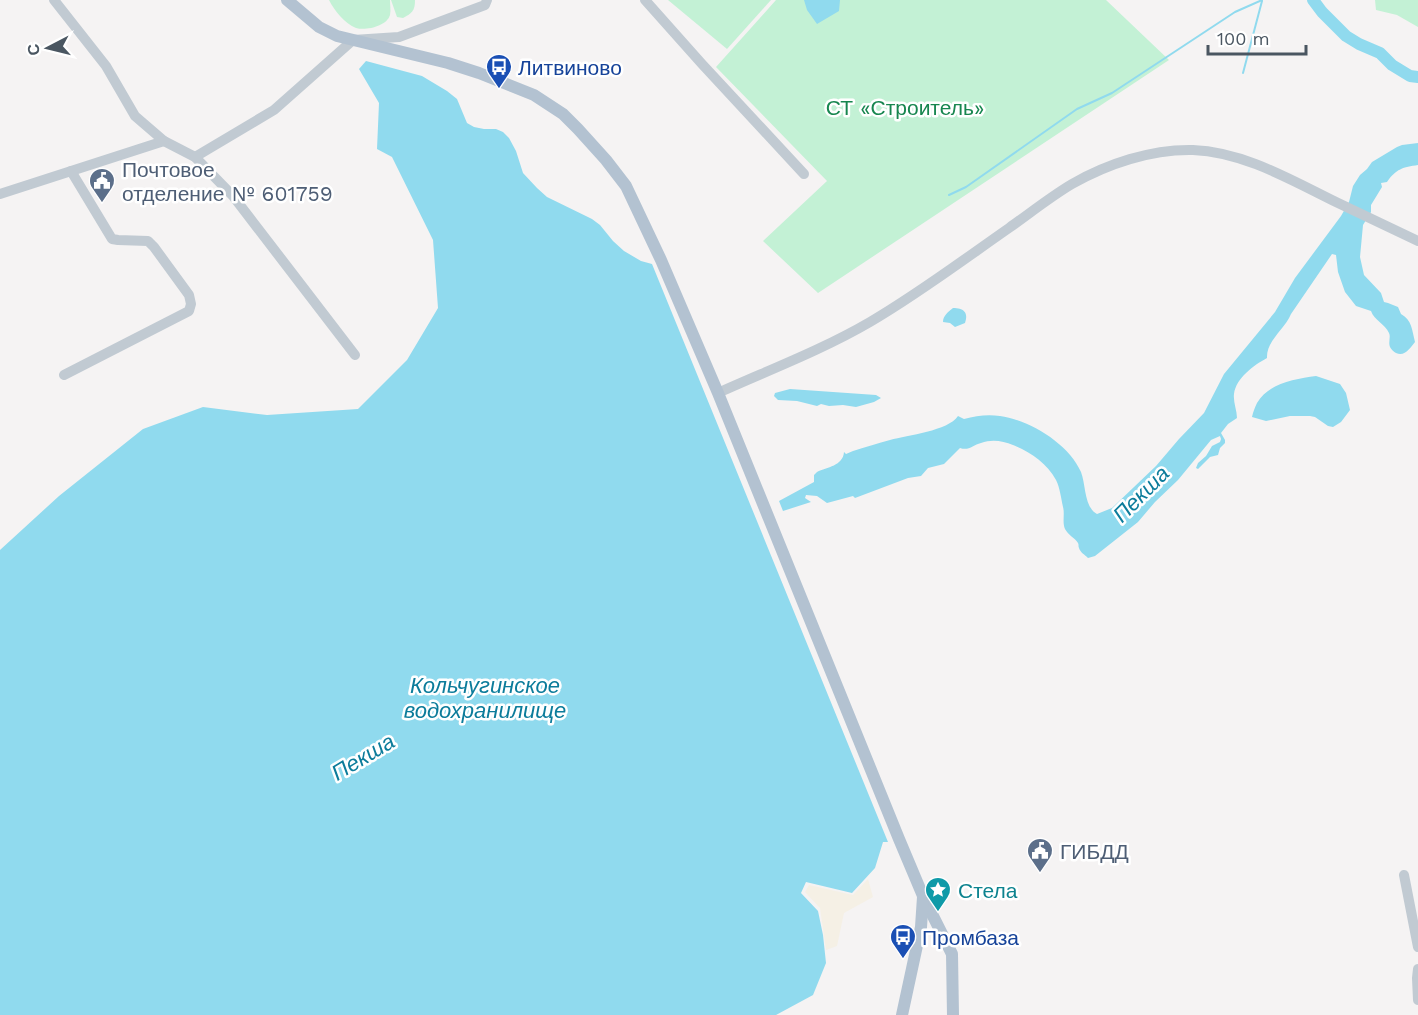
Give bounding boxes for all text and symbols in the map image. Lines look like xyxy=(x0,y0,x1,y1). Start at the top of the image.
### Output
north arrow xyxy=(18,18,78,78)
scale bar xyxy=(1208,18,1306,56)
text: 100 m xyxy=(1217,28,1270,49)
text: С xyxy=(23,42,44,57)
bus stop icon: Литвиново xyxy=(484,52,514,90)
place label: Литвиново xyxy=(518,55,622,80)
park label: СТ «Строитель» xyxy=(826,95,984,120)
place label: Почтовое отделение № 601759 xyxy=(122,157,333,206)
public building icon: Почтовое отделение № 601759 xyxy=(87,166,117,204)
water label: Пекша xyxy=(1108,461,1174,527)
water label: Кольчугинское водохранилище xyxy=(404,673,566,723)
water label: Пекша xyxy=(327,729,399,785)
public building icon: ГИБДД xyxy=(1025,836,1055,874)
place label: ГИБДД xyxy=(1060,839,1129,864)
place icon: Стела xyxy=(923,875,953,913)
place label: Стела xyxy=(958,878,1018,903)
bus stop icon: Промбаза xyxy=(888,922,918,960)
place label: Промбаза xyxy=(922,925,1019,950)

